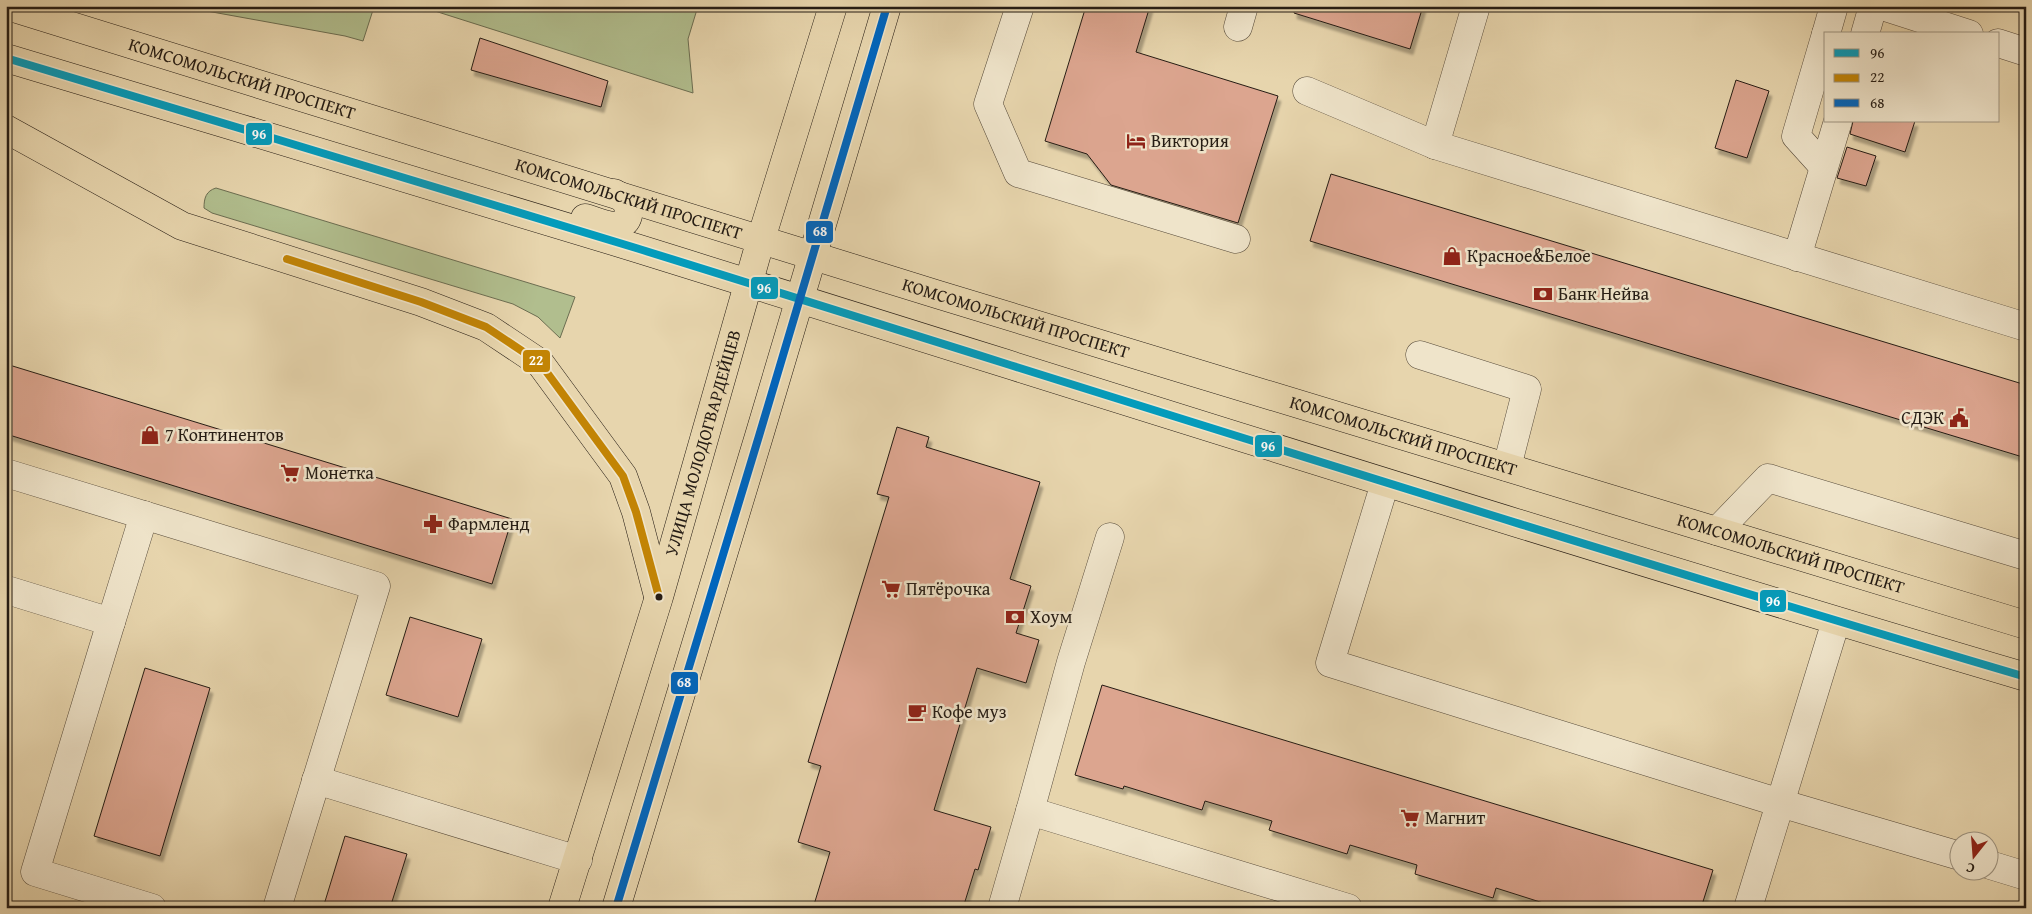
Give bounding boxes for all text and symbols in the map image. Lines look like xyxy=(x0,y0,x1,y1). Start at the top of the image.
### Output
street label: КОМСОМОЛЬСКИЙ ПРОСПЕКТ xyxy=(125,30,359,126)
legend xyxy=(1824,32,2000,122)
text: 96 xyxy=(1870,42,1884,63)
text: 22 xyxy=(1870,66,1884,87)
text: 68 xyxy=(1870,92,1884,113)
line badge: 96 xyxy=(245,122,273,146)
text: 96 xyxy=(252,124,266,144)
place label: Виктория xyxy=(1151,127,1229,154)
hotel icon: Виктория xyxy=(1125,130,1147,152)
street label: КОМСОМОЛЬСКИЙ ПРОСПЕКТ xyxy=(512,150,746,246)
line badge: 68 xyxy=(805,220,834,244)
text: 68 xyxy=(813,221,827,241)
place label: Красное&Белое xyxy=(1467,242,1591,269)
shop icon: Красное&Белое xyxy=(1441,245,1463,267)
street label: КОМСОМОЛЬСКИЙ ПРОСПЕКТ xyxy=(899,270,1133,365)
line badge: 96 xyxy=(750,276,779,300)
text: 96 xyxy=(757,278,771,298)
place label: Банк Нейва xyxy=(1558,280,1649,307)
bank icon: Банк Нейва xyxy=(1532,283,1554,305)
street label: УЛИЦА МОЛОДОГВАРДЕЙЦЕВ xyxy=(657,326,747,559)
line badge: 22 xyxy=(522,349,551,373)
text: 22 xyxy=(529,350,543,370)
street label: КОМСОМОЛЬСКИЙ ПРОСПЕКТ xyxy=(1286,388,1520,483)
place label: СДЭК xyxy=(1901,404,1944,431)
public building icon: СДЭК xyxy=(1948,407,1970,429)
place label: 7 Континентов xyxy=(165,421,284,448)
shop icon: 7 Континентов xyxy=(139,424,161,446)
line badge: 96 xyxy=(1254,434,1283,458)
text: 96 xyxy=(1261,436,1275,456)
place label: Монетка xyxy=(305,459,374,486)
supermarket icon: Монетка xyxy=(279,462,301,484)
street label: КОМСОМОЛЬСКИЙ ПРОСПЕКТ xyxy=(1674,506,1908,600)
place label: Фармленд xyxy=(448,510,530,537)
pharmacy icon: Фармленд xyxy=(422,513,444,535)
place label: Пятёрочка xyxy=(906,575,991,602)
supermarket icon: Пятёрочка xyxy=(880,578,902,600)
line badge: 96 xyxy=(1759,589,1787,613)
text: 96 xyxy=(1766,591,1780,611)
unlabelled marker xyxy=(654,592,664,602)
place label: Хоум xyxy=(1030,603,1073,630)
bank icon: Хоум xyxy=(1004,606,1026,628)
line badge: 68 xyxy=(670,671,699,695)
text: 68 xyxy=(677,672,691,692)
place label: Кофе муз xyxy=(932,698,1007,725)
cafe icon: Кофе муз xyxy=(906,701,928,723)
place label: Магнит xyxy=(1425,804,1485,831)
supermarket icon: Магнит xyxy=(1399,807,1421,829)
north arrow xyxy=(1950,832,2000,882)
text: С xyxy=(1963,858,1977,879)

